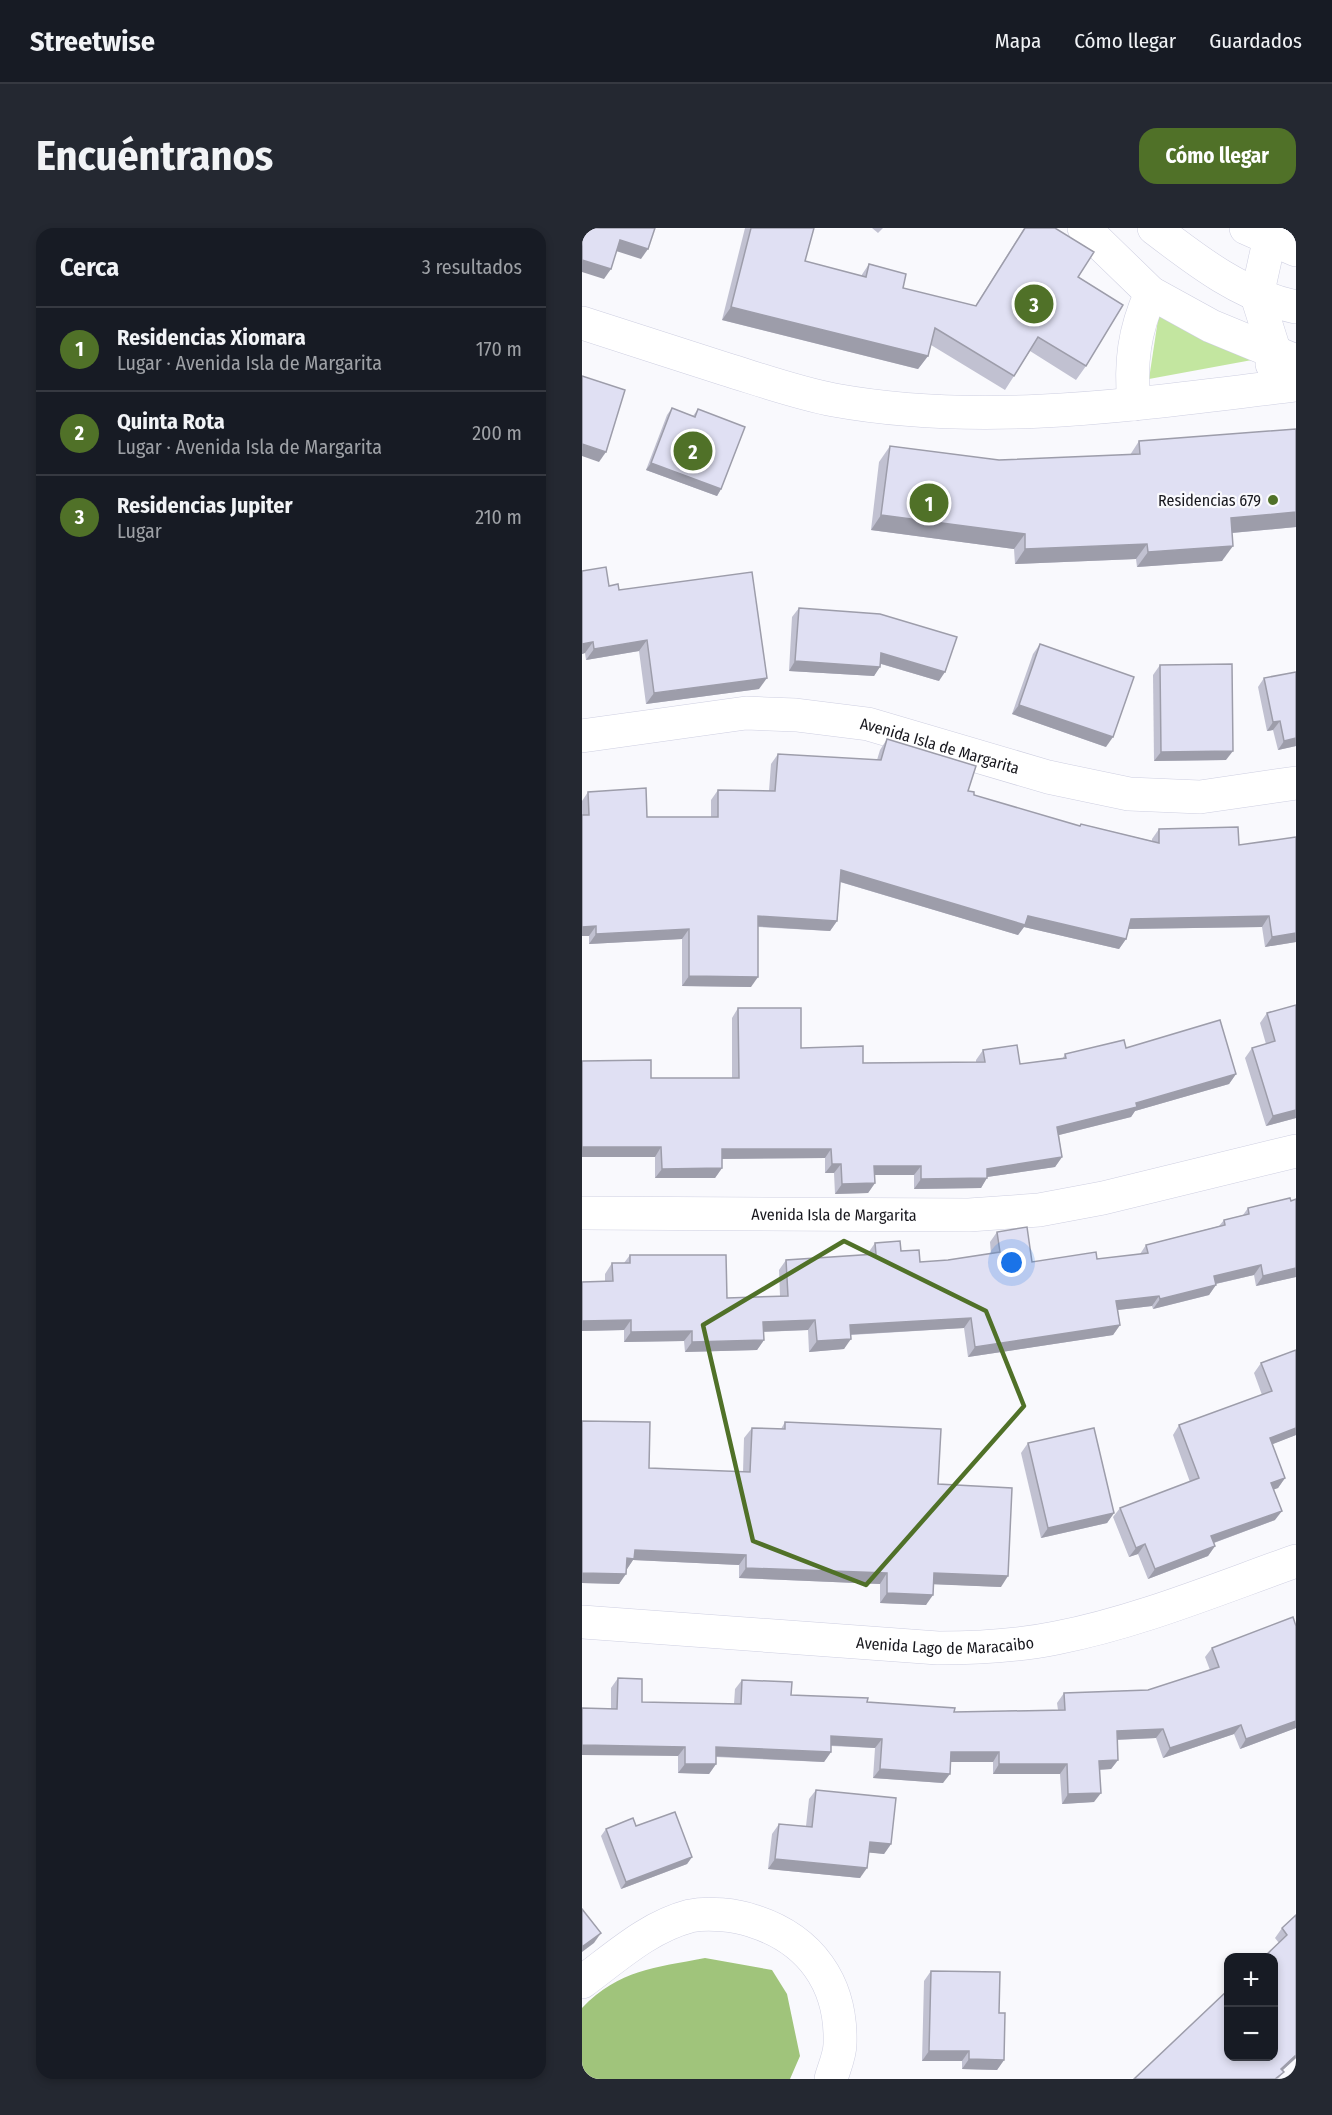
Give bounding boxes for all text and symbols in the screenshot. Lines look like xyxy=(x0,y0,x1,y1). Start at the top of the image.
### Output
text: Streetwise xyxy=(30,25,155,58)
text: Mapa xyxy=(995,28,1041,54)
text: Cómo llegar xyxy=(1074,28,1176,54)
text: Guardados xyxy=(1209,28,1302,54)
button: Cómo llegar xyxy=(1139,128,1296,184)
text: Encuéntranos xyxy=(36,131,273,181)
text: Cerca xyxy=(60,252,119,283)
text: 3 resultados xyxy=(422,255,522,279)
pin: 3 xyxy=(1014,282,1054,326)
text: Residencias Xiomara xyxy=(117,324,306,351)
text: 1 xyxy=(75,337,84,361)
text: 170 m xyxy=(476,337,522,361)
text: Lugar · Avenida Isla de Margarita xyxy=(117,351,382,375)
text: Quinta Rota xyxy=(117,408,225,435)
text: 2 xyxy=(75,421,84,445)
text: 200 m xyxy=(472,421,522,445)
pin: 2 xyxy=(674,428,712,474)
text: Lugar · Avenida Isla de Margarita xyxy=(117,435,382,459)
pin: 1 xyxy=(910,480,948,526)
place label: Residencias 679 xyxy=(1158,491,1261,510)
text: Residencias Jupiter xyxy=(117,492,293,519)
marker: Residencias 679 xyxy=(1266,493,1280,507)
text: 3 xyxy=(75,505,84,529)
text: 210 m xyxy=(475,505,522,529)
text: Lugar xyxy=(117,519,162,543)
street label: Avenida Isla de Margarita xyxy=(859,714,1022,778)
street label: Avenida Isla de Margarita xyxy=(751,1204,917,1224)
your location xyxy=(997,1248,1026,1277)
street label: Avenida Lago de Maracaibo xyxy=(856,1633,1035,1658)
map controls xyxy=(1224,1953,1278,2061)
button: + xyxy=(1224,1953,1278,2007)
button: − xyxy=(1224,2007,1278,2061)

